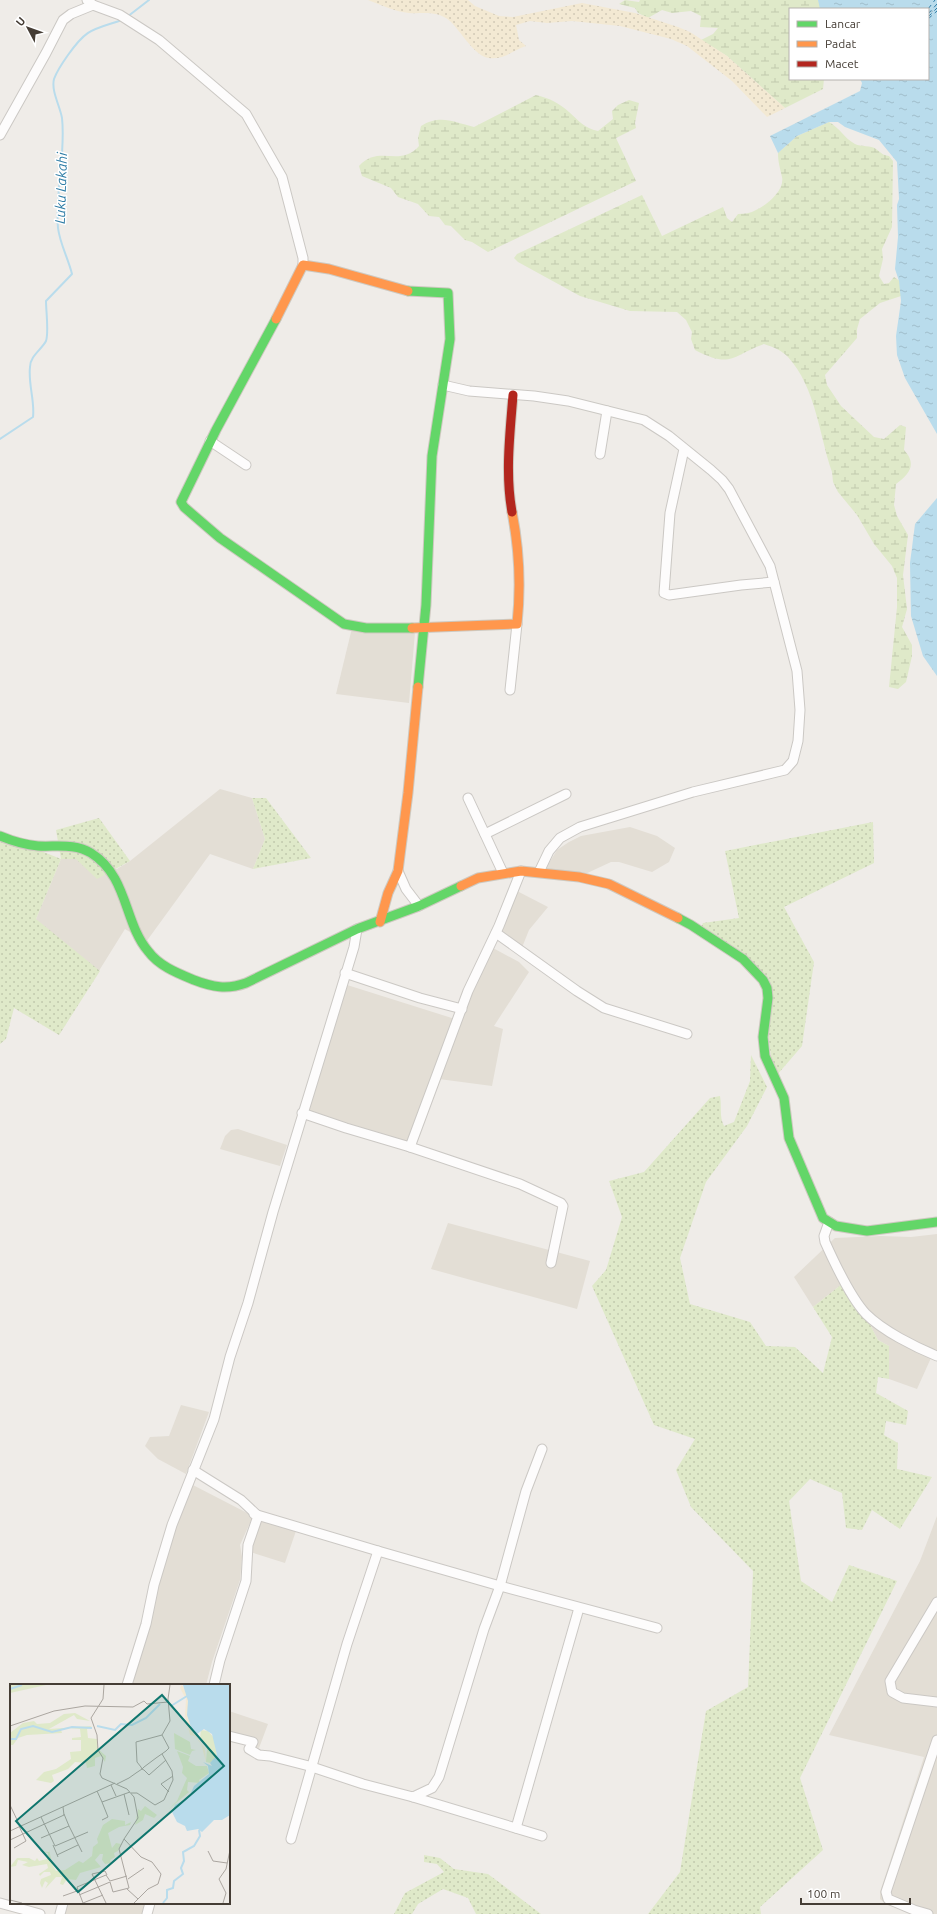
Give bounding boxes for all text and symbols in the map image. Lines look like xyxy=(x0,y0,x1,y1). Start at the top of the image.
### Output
north arrow xyxy=(8,8,48,48)
legend xyxy=(789,8,929,80)
text: U xyxy=(13,15,28,28)
text: Lancar xyxy=(825,17,861,30)
text: Padat xyxy=(825,37,856,50)
text: Macet xyxy=(825,57,859,70)
water label: Luku Lakahi xyxy=(52,151,70,224)
inset map xyxy=(10,1684,230,1904)
scale bar xyxy=(801,1880,910,1906)
text: 100 m xyxy=(807,1887,840,1900)

